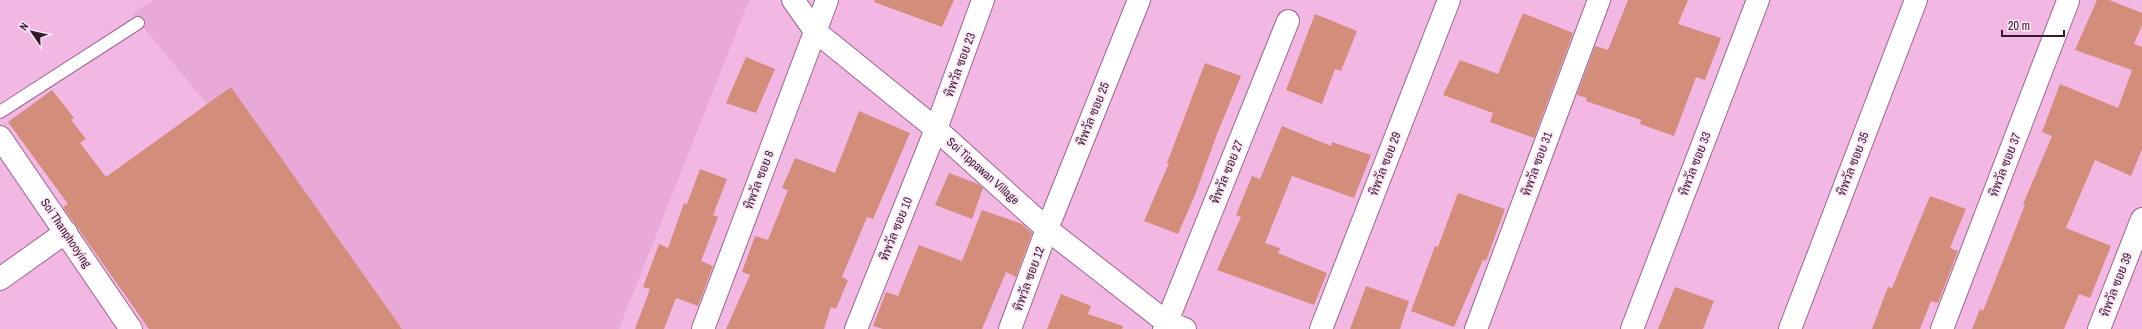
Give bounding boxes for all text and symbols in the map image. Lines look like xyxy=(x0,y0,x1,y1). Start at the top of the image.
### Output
north arrow xyxy=(12,12,52,52)
scale bar xyxy=(2002,12,2064,38)
text: 20 m xyxy=(2008,18,2030,34)
text: N xyxy=(16,20,31,33)
street label: ทิพวัล ซอย 23 xyxy=(941,31,979,99)
street label: ทิพวัล ซอย 25 xyxy=(1073,79,1113,148)
street label: ทิพวัล ซอย 31 xyxy=(1518,129,1556,198)
street label: ทิพวัล ซอย 35 xyxy=(1833,129,1873,198)
street label: ทิพวัล ซอย 29 xyxy=(1365,130,1405,198)
street label: ทิพวัล ซอย 33 xyxy=(1675,130,1715,198)
street label: ทิพวัล ซอย 37 xyxy=(1985,130,2025,199)
street label: Soi Tippawan Village xyxy=(943,134,1023,208)
street label: ทิพวัล ซอย 27 xyxy=(1207,137,1247,206)
street label: ทิพวัล ซอย 8 xyxy=(740,148,778,212)
street label: Soi Thanphooying xyxy=(37,195,95,271)
street label: ทิพวัล ซอย 10 xyxy=(876,195,916,263)
street label: ทิพวัล ซอย 12 xyxy=(1010,245,1048,313)
street label: ทิพวัล ซอย 39 xyxy=(2096,251,2136,319)

